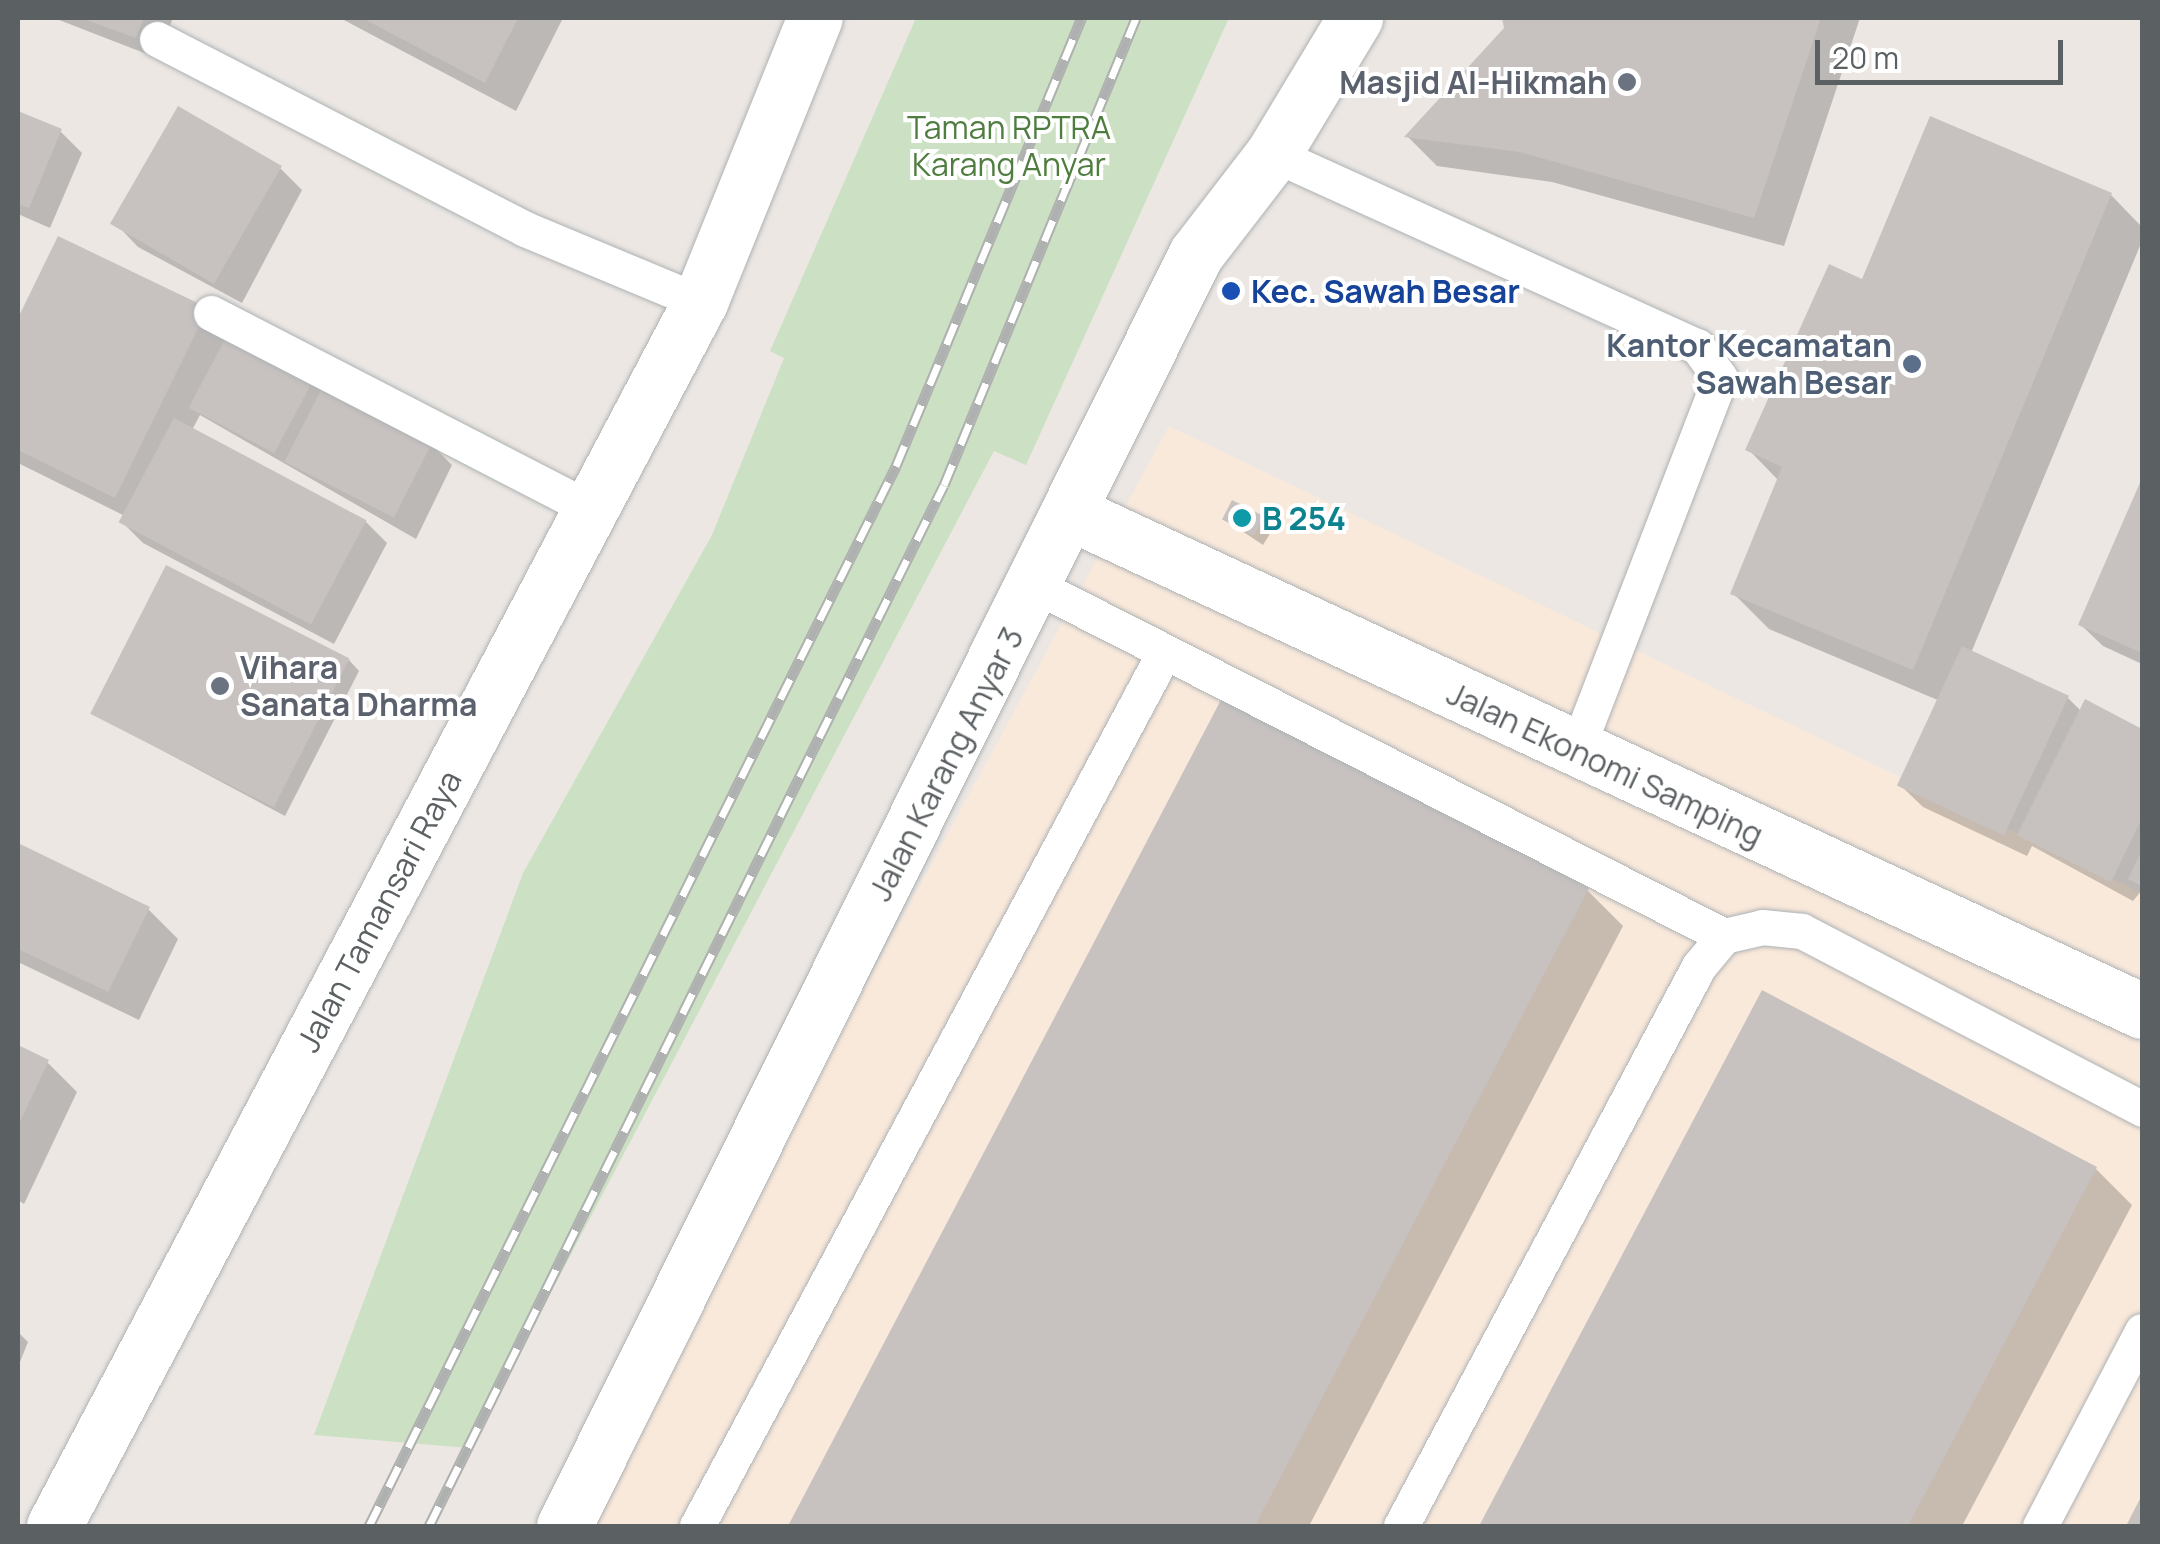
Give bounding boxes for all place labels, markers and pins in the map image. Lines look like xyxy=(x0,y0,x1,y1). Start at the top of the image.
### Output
place label: Masjid Al-Hikmah xyxy=(1339,63,1607,101)
marker: Masjid Al-Hikmah xyxy=(1616,71,1638,93)
place label: Kec. Sawah Besar xyxy=(1251,272,1520,310)
marker: Kec. Sawah Besar xyxy=(1220,280,1242,302)
place label: Kantor Kecamatan Sawah Besar xyxy=(1606,327,1892,402)
marker: Kantor Kecamatan Sawah Besar xyxy=(1901,353,1923,375)
place label: B 254 xyxy=(1262,499,1346,537)
marker: B 254 xyxy=(1231,507,1253,529)
place label: Vihara Sanata Dharma xyxy=(240,649,477,724)
marker: Vihara Sanata Dharma xyxy=(209,675,231,697)

